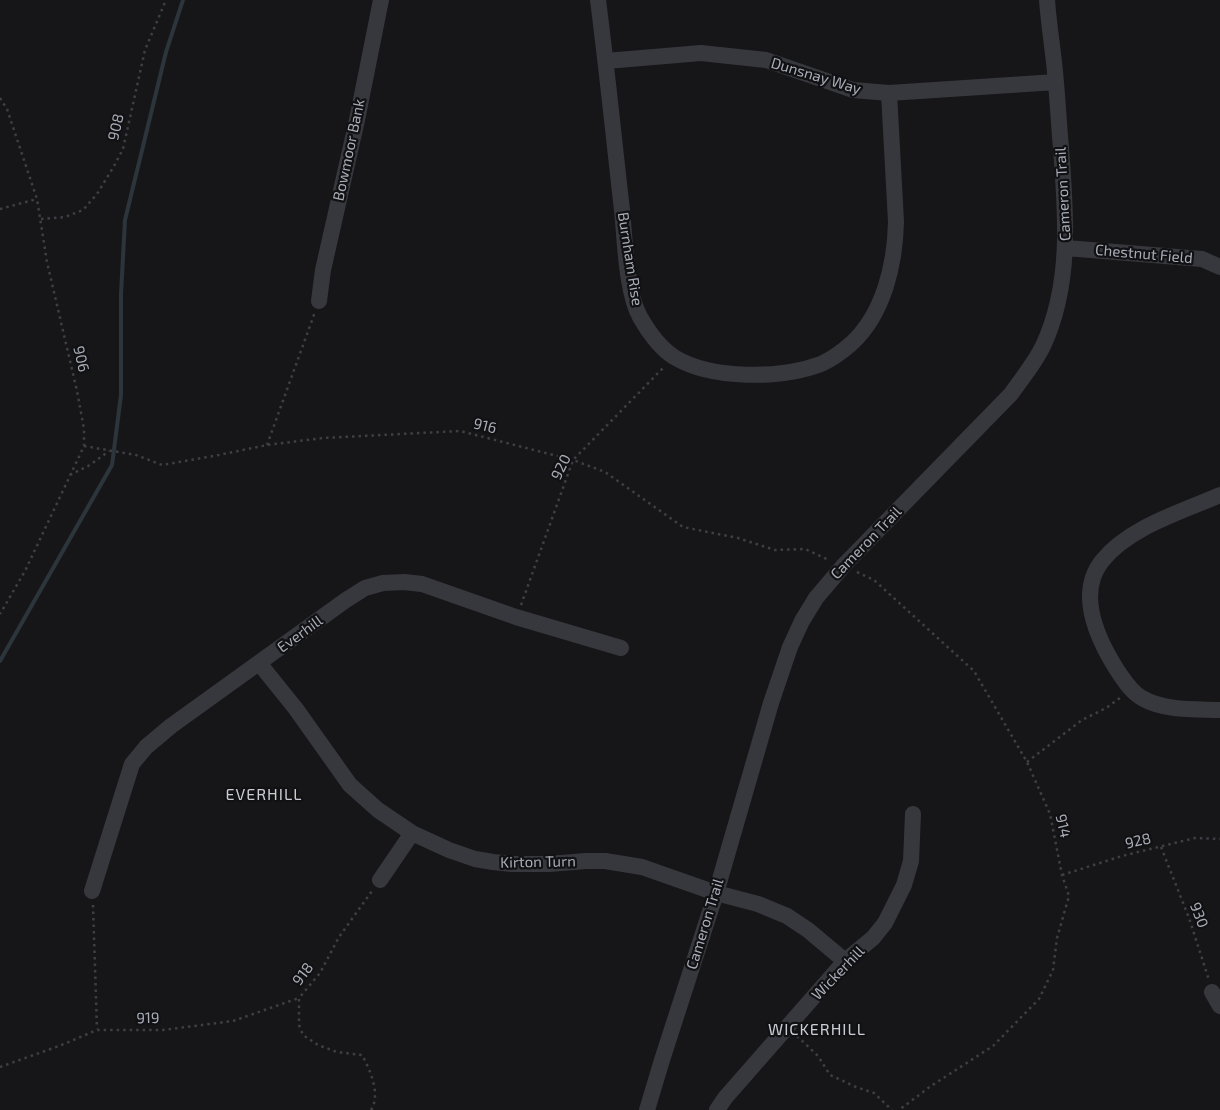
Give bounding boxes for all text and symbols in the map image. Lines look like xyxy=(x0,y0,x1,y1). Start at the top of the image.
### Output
street label: Dunsnay Way xyxy=(769,54,863,98)
street label: Bowmoor Bank xyxy=(329,97,369,203)
street label: 908 xyxy=(104,112,128,142)
street label: Cameron Trail xyxy=(1052,147,1074,241)
street label: Burnham Rise xyxy=(614,211,646,307)
street label: Chestnut Field xyxy=(1094,241,1194,267)
street label: 906 xyxy=(69,344,93,374)
street label: 916 xyxy=(472,414,498,438)
street label: 920 xyxy=(547,451,575,483)
street label: Cameron Trail xyxy=(827,503,905,583)
street label: Everhill xyxy=(274,612,326,656)
district label: EVERHILL xyxy=(225,785,303,805)
street label: 914 xyxy=(1052,812,1074,840)
street label: 928 xyxy=(1123,829,1153,853)
street label: Kirton Turn xyxy=(500,852,576,872)
street label: Cameron Trail xyxy=(683,876,727,972)
street label: 930 xyxy=(1186,900,1212,930)
street label: Wickerhill xyxy=(808,942,868,1004)
street label: 918 xyxy=(289,959,317,989)
street label: 919 xyxy=(136,1009,160,1027)
district label: WICKERHILL xyxy=(767,1020,867,1040)

